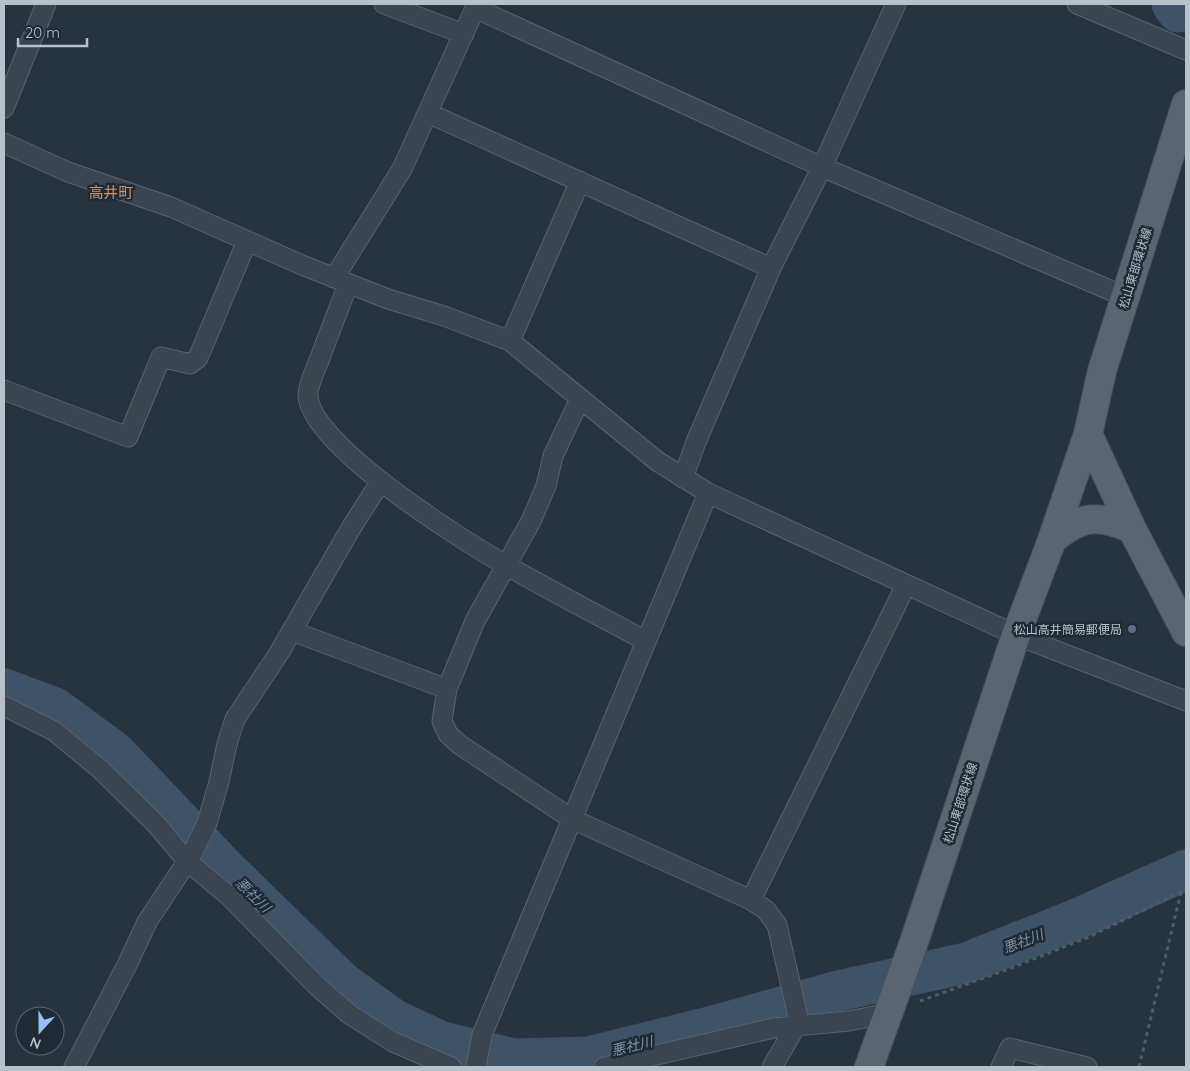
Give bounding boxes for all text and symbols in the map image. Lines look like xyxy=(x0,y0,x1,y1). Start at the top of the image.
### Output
scale bar xyxy=(18,15,86,47)
text: 20 m xyxy=(25,23,60,42)
district label: 高井町 xyxy=(88,183,134,202)
street label: 松山東部環状線 xyxy=(1116,226,1154,310)
place label: 松山高井簡易郵便局 xyxy=(1014,622,1122,637)
marker: 松山高井簡易郵便局 xyxy=(1126,623,1138,635)
street label: 松山東部環状線 xyxy=(940,761,980,845)
water label: 悪社川 xyxy=(232,874,276,917)
water label: 悪社川 xyxy=(1000,924,1048,957)
north arrow xyxy=(15,1006,65,1056)
water label: 悪社川 xyxy=(609,1032,656,1060)
text: N xyxy=(27,1033,43,1053)

